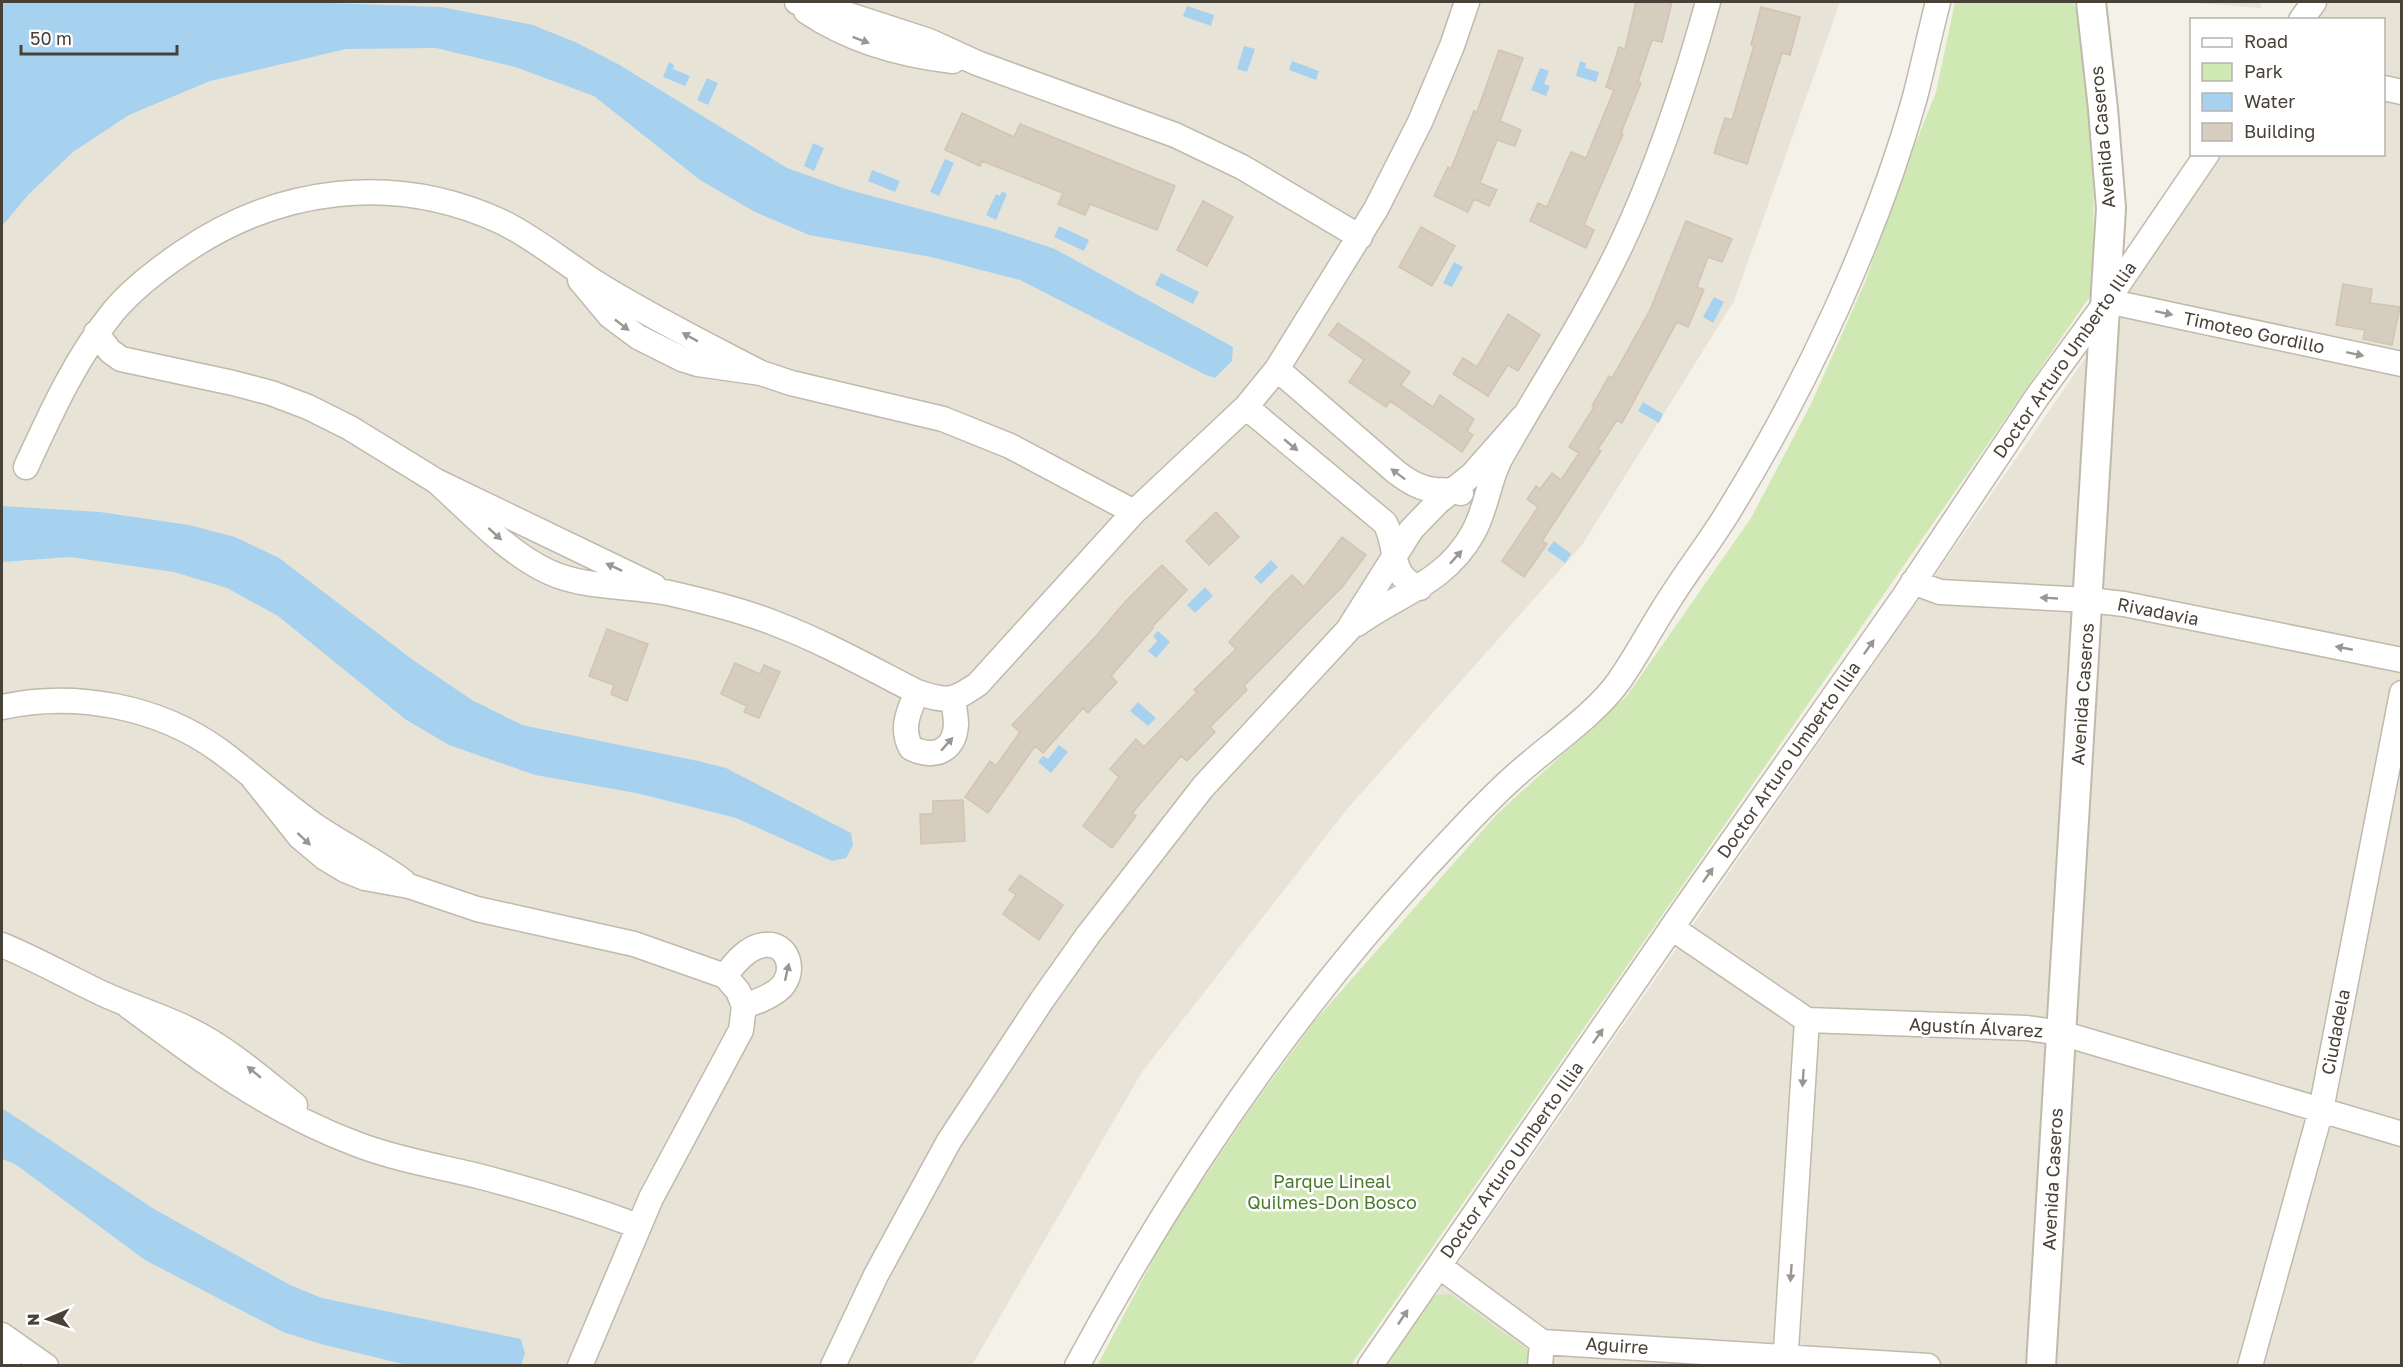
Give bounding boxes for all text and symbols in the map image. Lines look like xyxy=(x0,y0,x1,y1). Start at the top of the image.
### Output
scale bar xyxy=(21,18,177,56)
legend xyxy=(2190,18,2385,156)
text: 50 m xyxy=(30,27,72,49)
text: Road xyxy=(2244,30,2288,52)
one-way arrow xyxy=(852,35,870,45)
text: Park xyxy=(2244,60,2283,82)
street label: Avenida Caseros xyxy=(2085,65,2119,209)
text: Water xyxy=(2244,90,2295,112)
text: Building xyxy=(2244,120,2315,142)
street label: Doctor Arturo Umberto Illia xyxy=(1988,257,2141,462)
street label: Timoteo Gordillo xyxy=(2181,306,2327,358)
one-way arrow xyxy=(2155,309,2173,319)
one-way arrow xyxy=(614,319,630,331)
one-way arrow xyxy=(682,333,699,343)
one-way arrow xyxy=(2345,350,2364,359)
one-way arrow xyxy=(1283,438,1299,451)
one-way arrow xyxy=(1391,468,1406,480)
one-way arrow xyxy=(487,527,502,540)
one-way arrow xyxy=(1449,549,1462,564)
one-way arrow xyxy=(606,562,623,571)
street label: Rivadavia xyxy=(2115,592,2201,630)
one-way arrow xyxy=(2039,593,2058,602)
street label: Avenida Caseros xyxy=(2066,622,2098,766)
one-way arrow xyxy=(1863,640,1875,656)
one-way arrow xyxy=(2334,643,2353,652)
street label: Doctor Arturo Umberto Illia xyxy=(1712,657,1865,862)
one-way arrow xyxy=(940,736,953,752)
one-way arrow xyxy=(296,832,310,846)
one-way arrow xyxy=(1702,868,1714,884)
one-way arrow xyxy=(783,963,792,982)
street label: Ciudadela xyxy=(2316,987,2354,1076)
street label: Agustín Álvarez xyxy=(1908,1013,2044,1041)
one-way arrow xyxy=(1592,1028,1603,1044)
street label: Doctor Arturo Umberto Illia xyxy=(1435,1057,1588,1262)
one-way arrow xyxy=(246,1065,262,1078)
one-way arrow xyxy=(1798,1069,1808,1088)
street label: Avenida Caseros xyxy=(2037,1107,2067,1251)
park label: Parque Lineal Quilmes-Don Bosco xyxy=(1247,1170,1417,1213)
one-way arrow xyxy=(1786,1263,1796,1282)
north arrow xyxy=(18,1289,78,1349)
one-way arrow xyxy=(1397,1310,1409,1326)
text: N xyxy=(23,1313,43,1326)
street label: Aguirre xyxy=(1585,1332,1649,1358)

